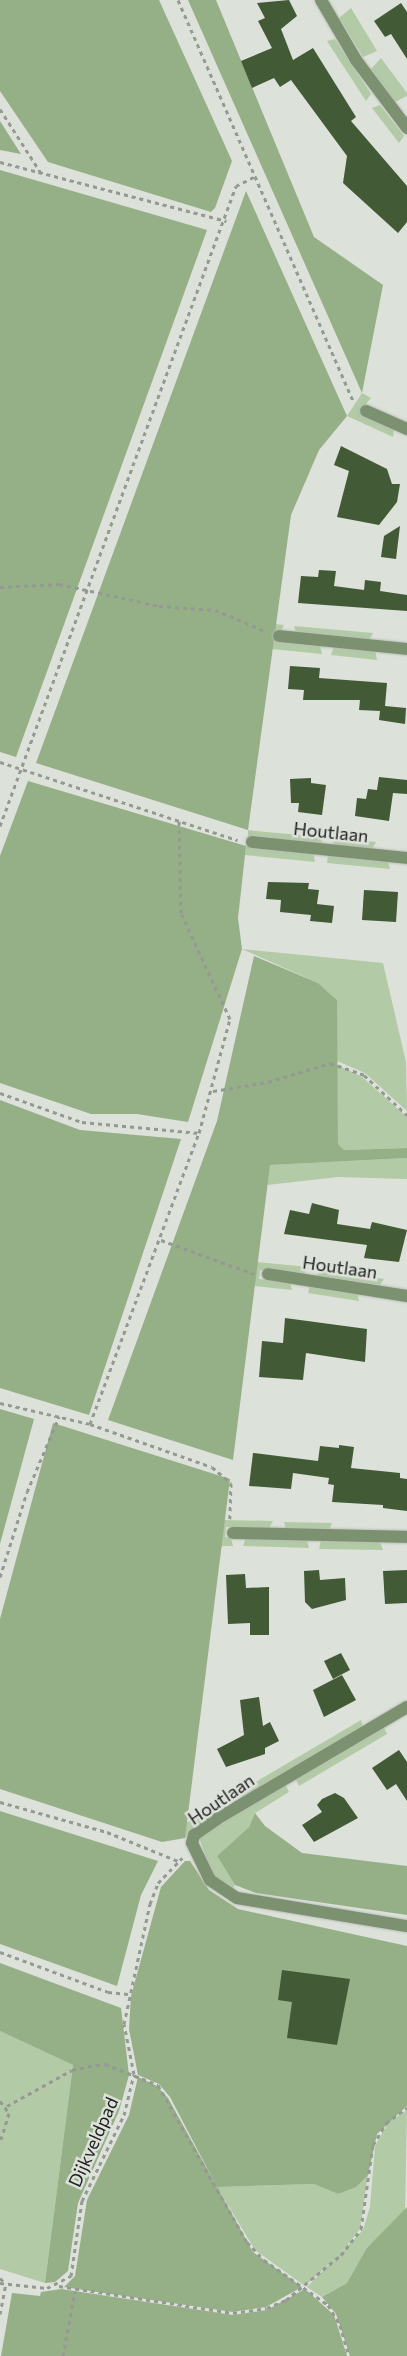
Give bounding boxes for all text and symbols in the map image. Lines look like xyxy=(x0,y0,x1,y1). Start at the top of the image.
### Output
street label: Houtlaan xyxy=(292,817,370,847)
street label: Houtlaan xyxy=(301,1251,379,1283)
street label: Houtlaan xyxy=(184,1769,258,1829)
street label: Dijkveldpad xyxy=(64,2094,122,2190)

